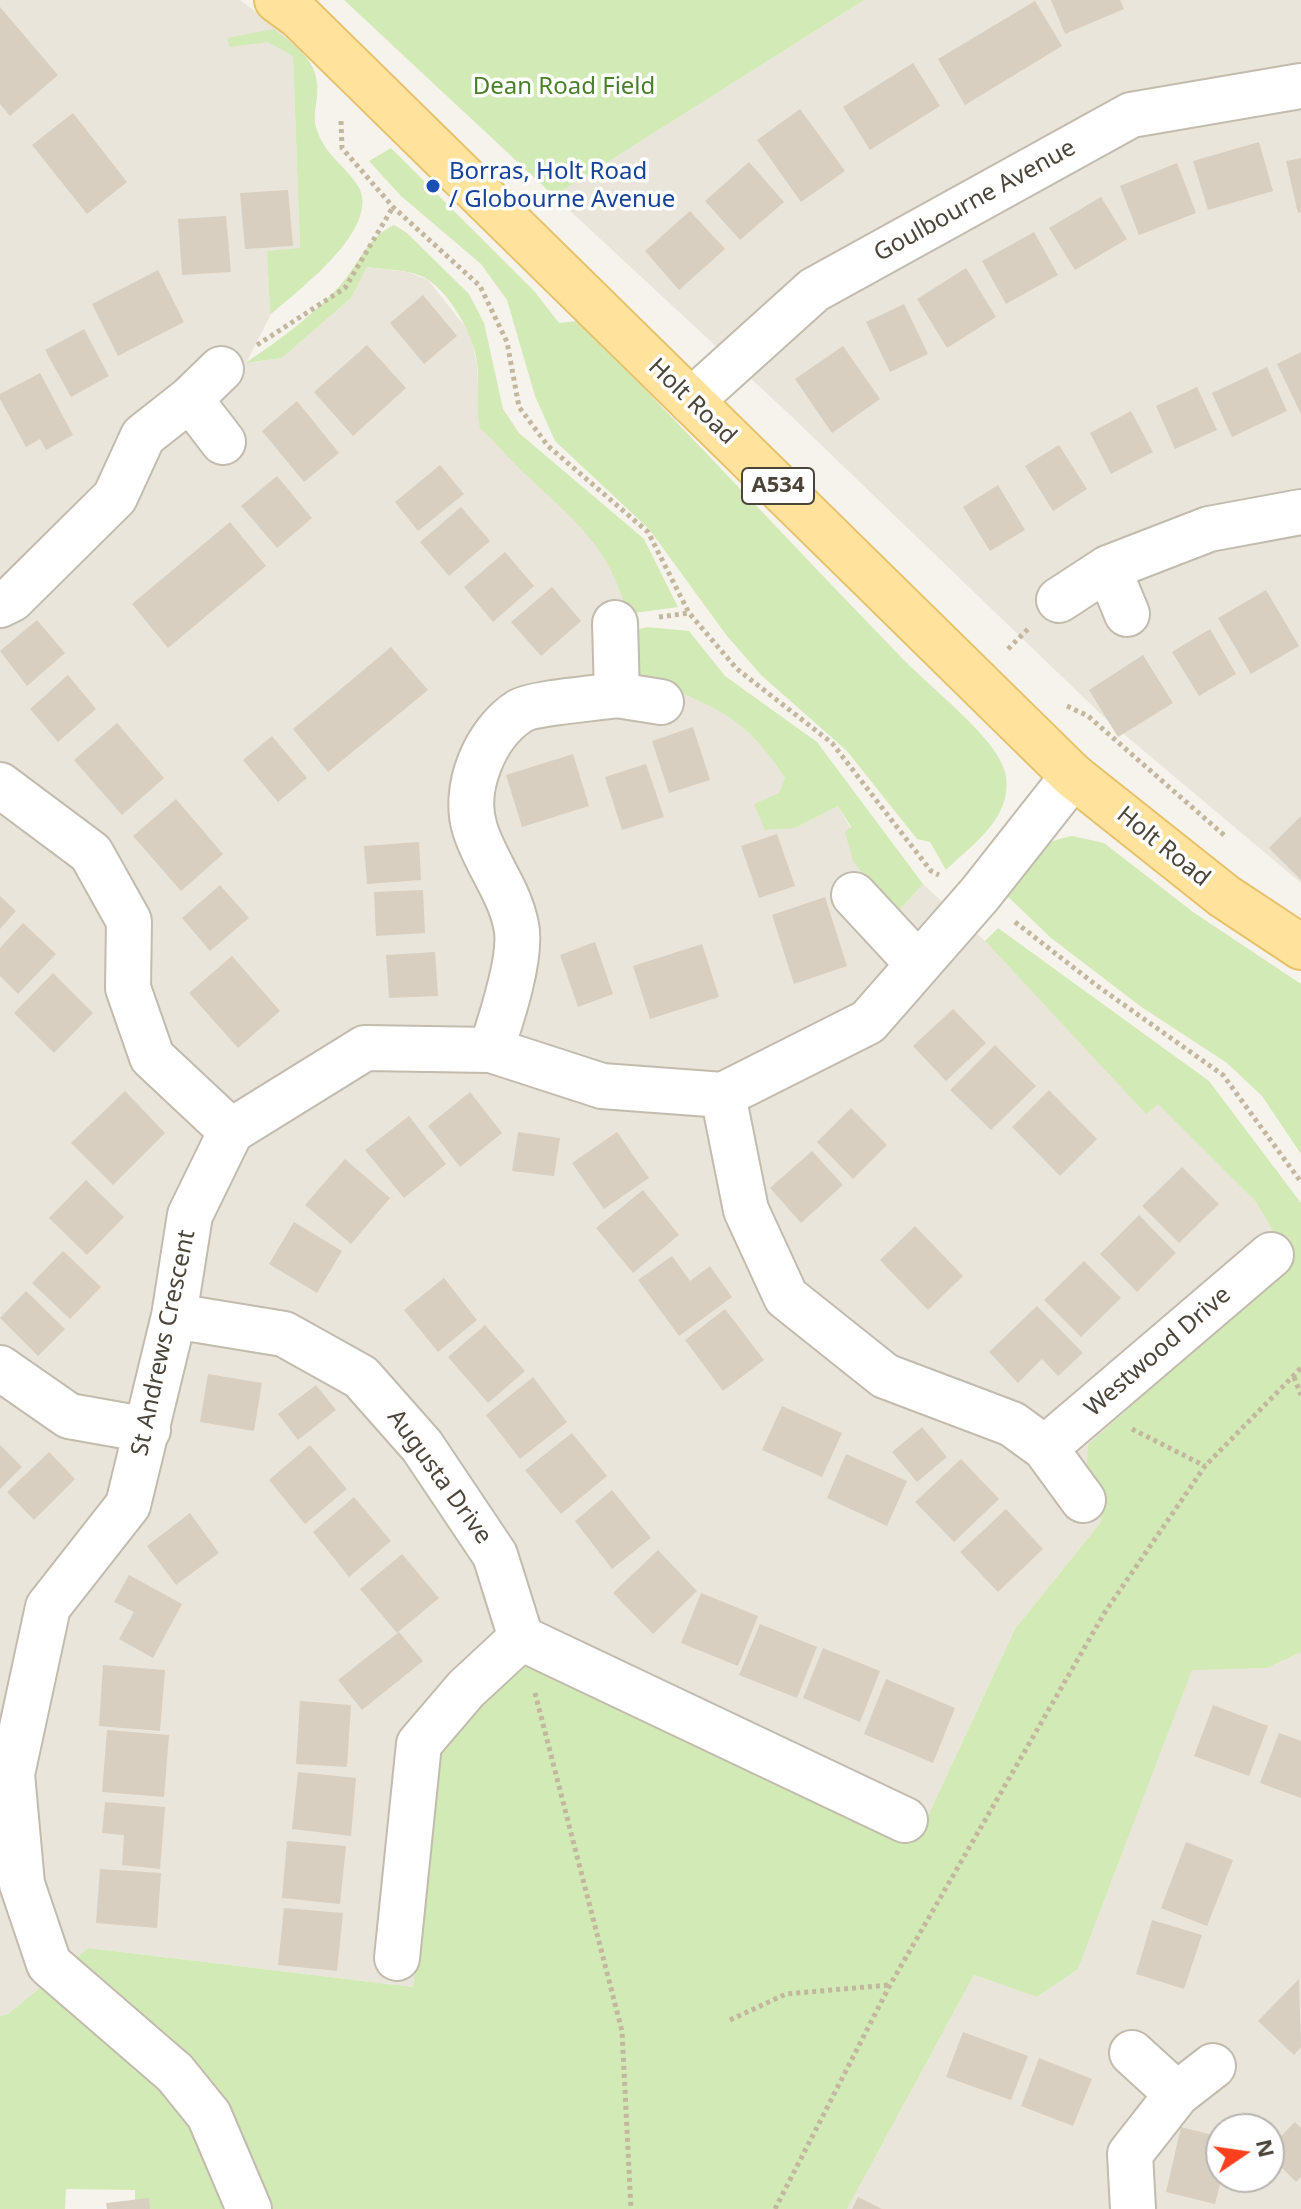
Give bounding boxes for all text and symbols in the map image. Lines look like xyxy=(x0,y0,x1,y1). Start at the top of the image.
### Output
park label: Dean Road Field xyxy=(473,73,655,101)
street label: Goulbourne Avenue xyxy=(869,134,1081,268)
place label: Borras, Holt Road / Globourne Avenue xyxy=(449,158,675,214)
marker: Borras, Holt Road / Globourne Avenue xyxy=(424,177,442,195)
street label: Holt Road xyxy=(642,353,742,451)
road number: A534 xyxy=(742,468,814,504)
street label: Holt Road xyxy=(1111,801,1215,893)
street label: St Andrews Crescent xyxy=(126,1227,202,1459)
street label: Westwood Drive xyxy=(1079,1281,1237,1423)
street label: Augusta Drive xyxy=(381,1404,497,1550)
north arrow xyxy=(1205,2113,1285,2193)
text: N xyxy=(1250,2136,1283,2160)

